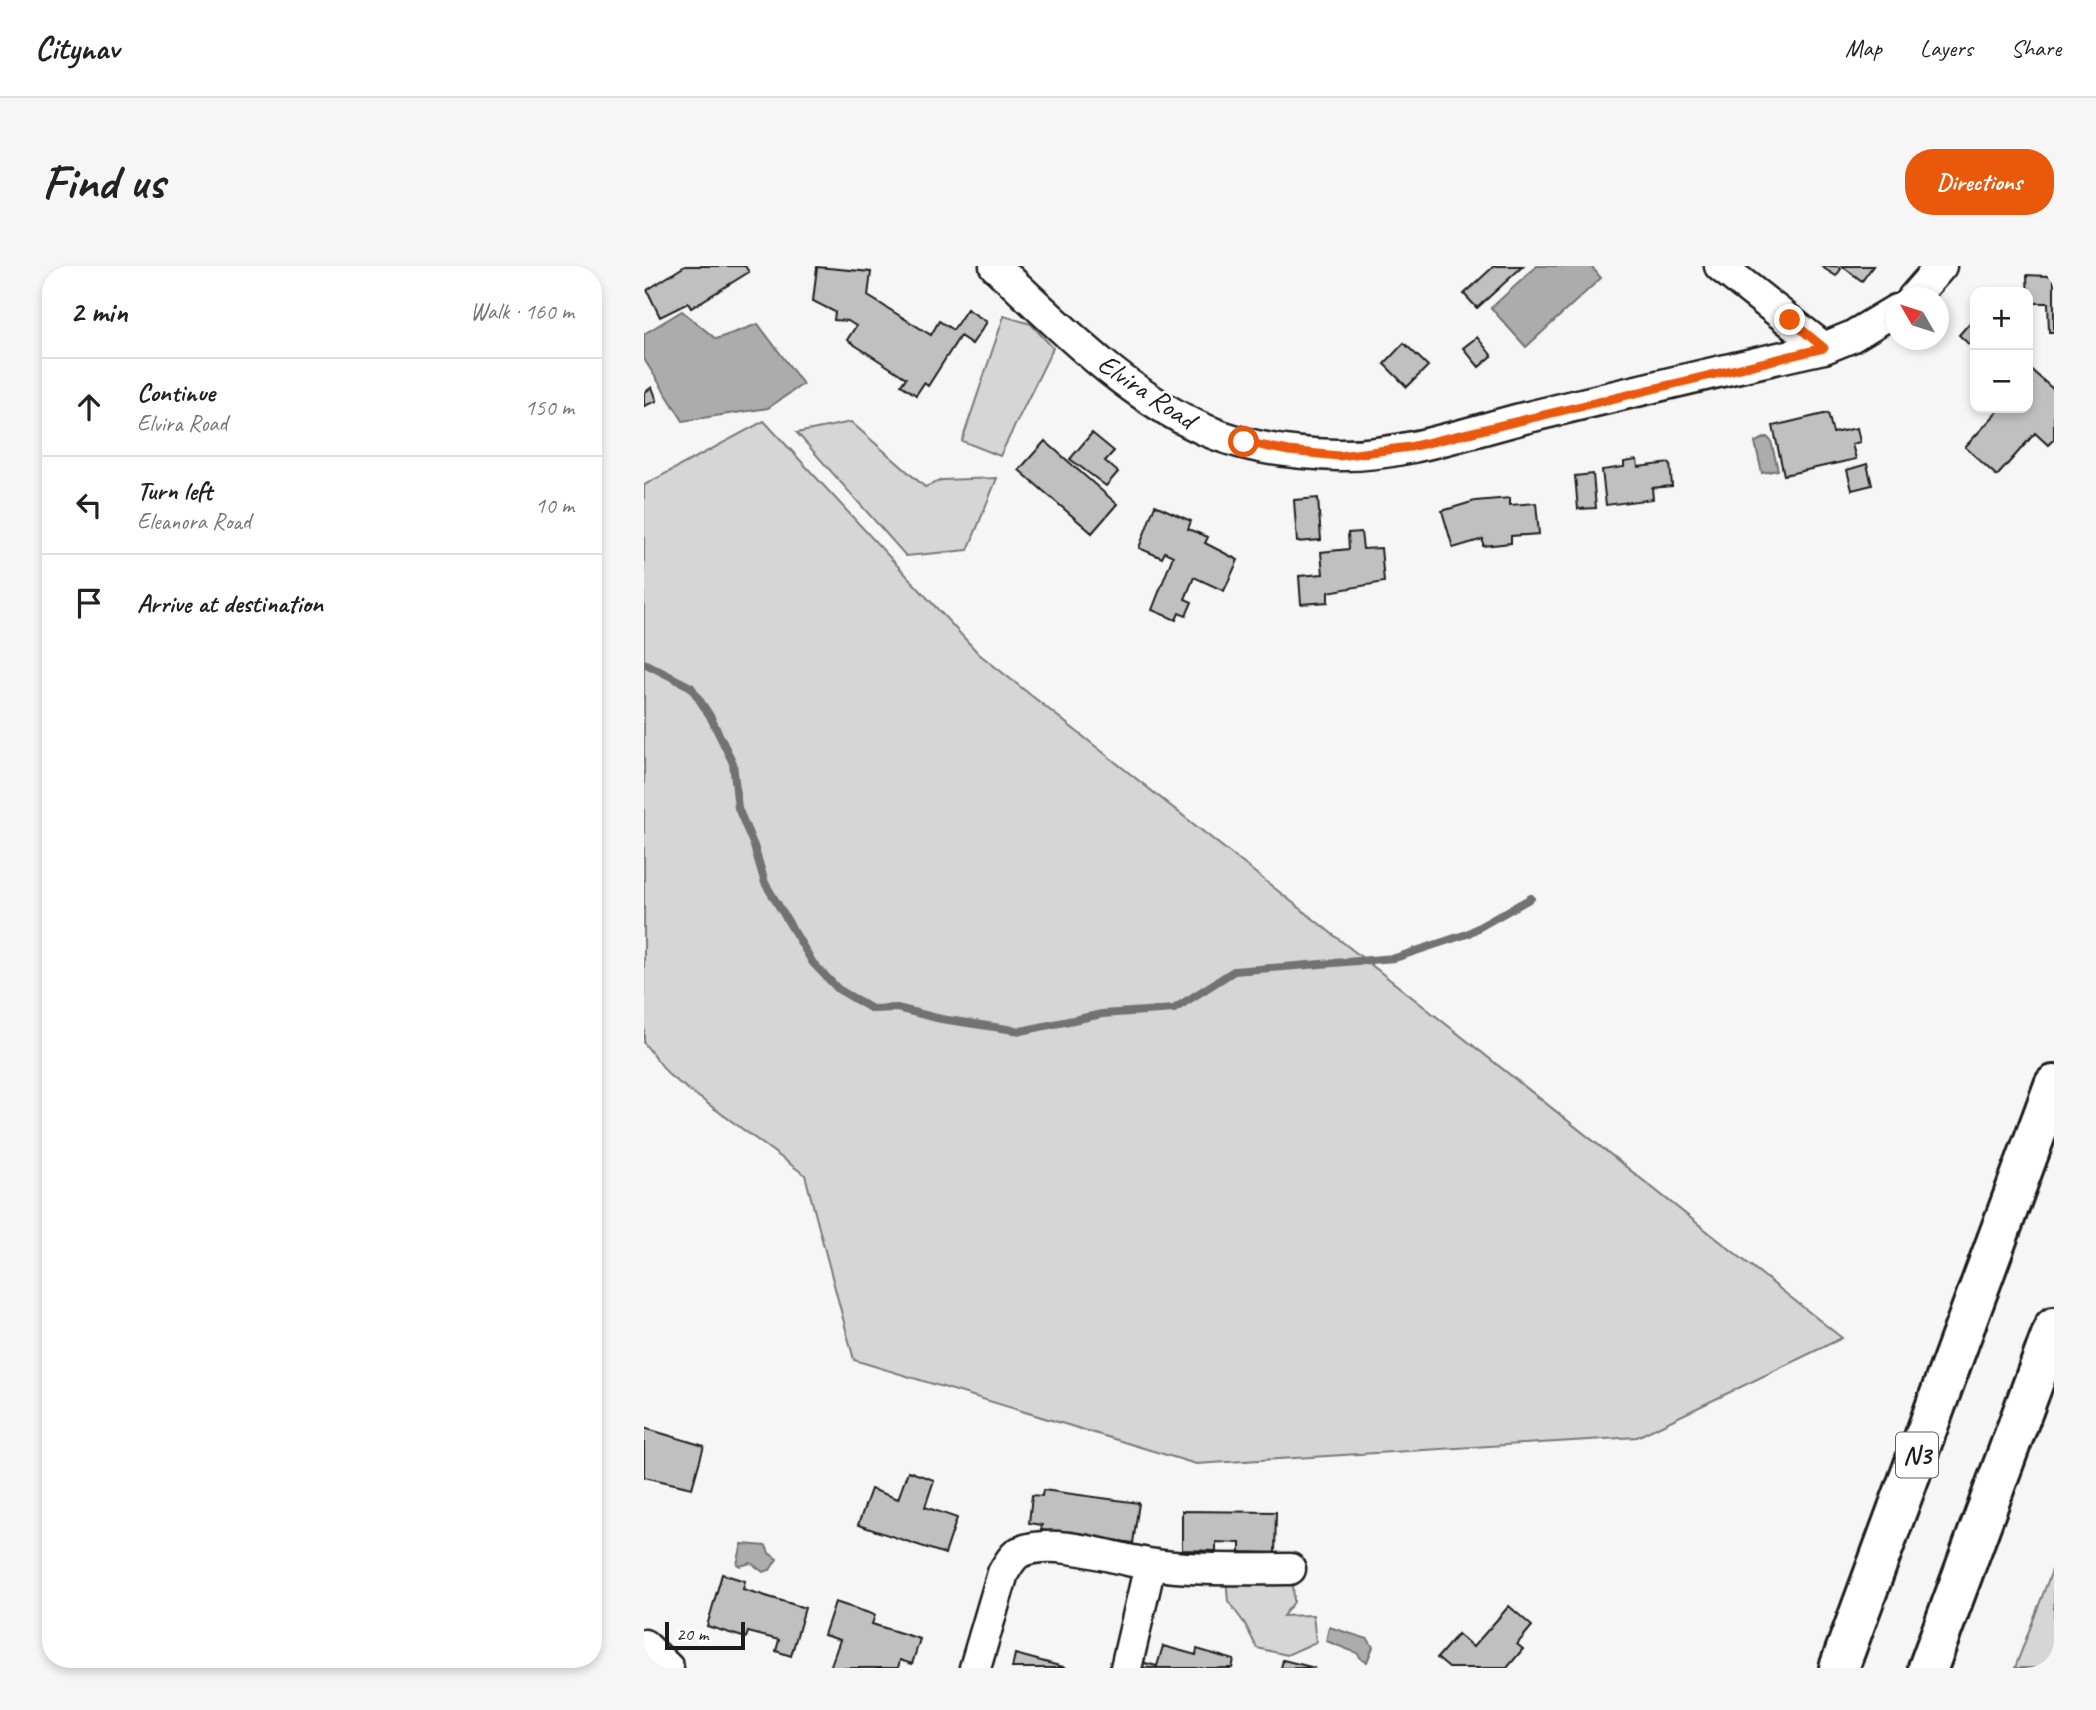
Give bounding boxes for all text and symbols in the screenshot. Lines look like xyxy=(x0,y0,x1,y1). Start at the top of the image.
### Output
text: Citynav xyxy=(35,27,119,69)
text: Map xyxy=(1845,33,1882,63)
text: Layers xyxy=(1920,33,1973,63)
text: Share xyxy=(2011,33,2061,63)
button: Directions xyxy=(1905,149,2054,215)
text: Find us xyxy=(42,151,164,213)
north arrow xyxy=(1886,287,1949,350)
map controls xyxy=(1970,287,2033,413)
button: + xyxy=(1970,287,2033,350)
text: 2 min xyxy=(70,293,127,331)
text: Walk · 160 m xyxy=(470,297,574,326)
route end xyxy=(1774,304,1805,335)
street label: Elvira Road xyxy=(1092,346,1206,439)
button: − xyxy=(1970,350,2033,413)
text: Continue xyxy=(137,376,215,409)
icon: ahead xyxy=(70,388,108,426)
text: 150 m xyxy=(525,393,574,422)
text: Elvira Road xyxy=(137,409,227,438)
route start xyxy=(1228,426,1259,457)
text: Turn left xyxy=(137,474,212,507)
icon: left xyxy=(70,486,108,524)
text: 10 m xyxy=(535,491,574,520)
text: Eleanora Road xyxy=(137,507,251,536)
icon: arrive xyxy=(70,584,108,622)
text: Arrive at destination xyxy=(137,587,323,620)
road number: N3 xyxy=(1896,1432,1938,1478)
scale bar xyxy=(665,1619,746,1651)
text: 20 m xyxy=(676,1622,708,1646)

